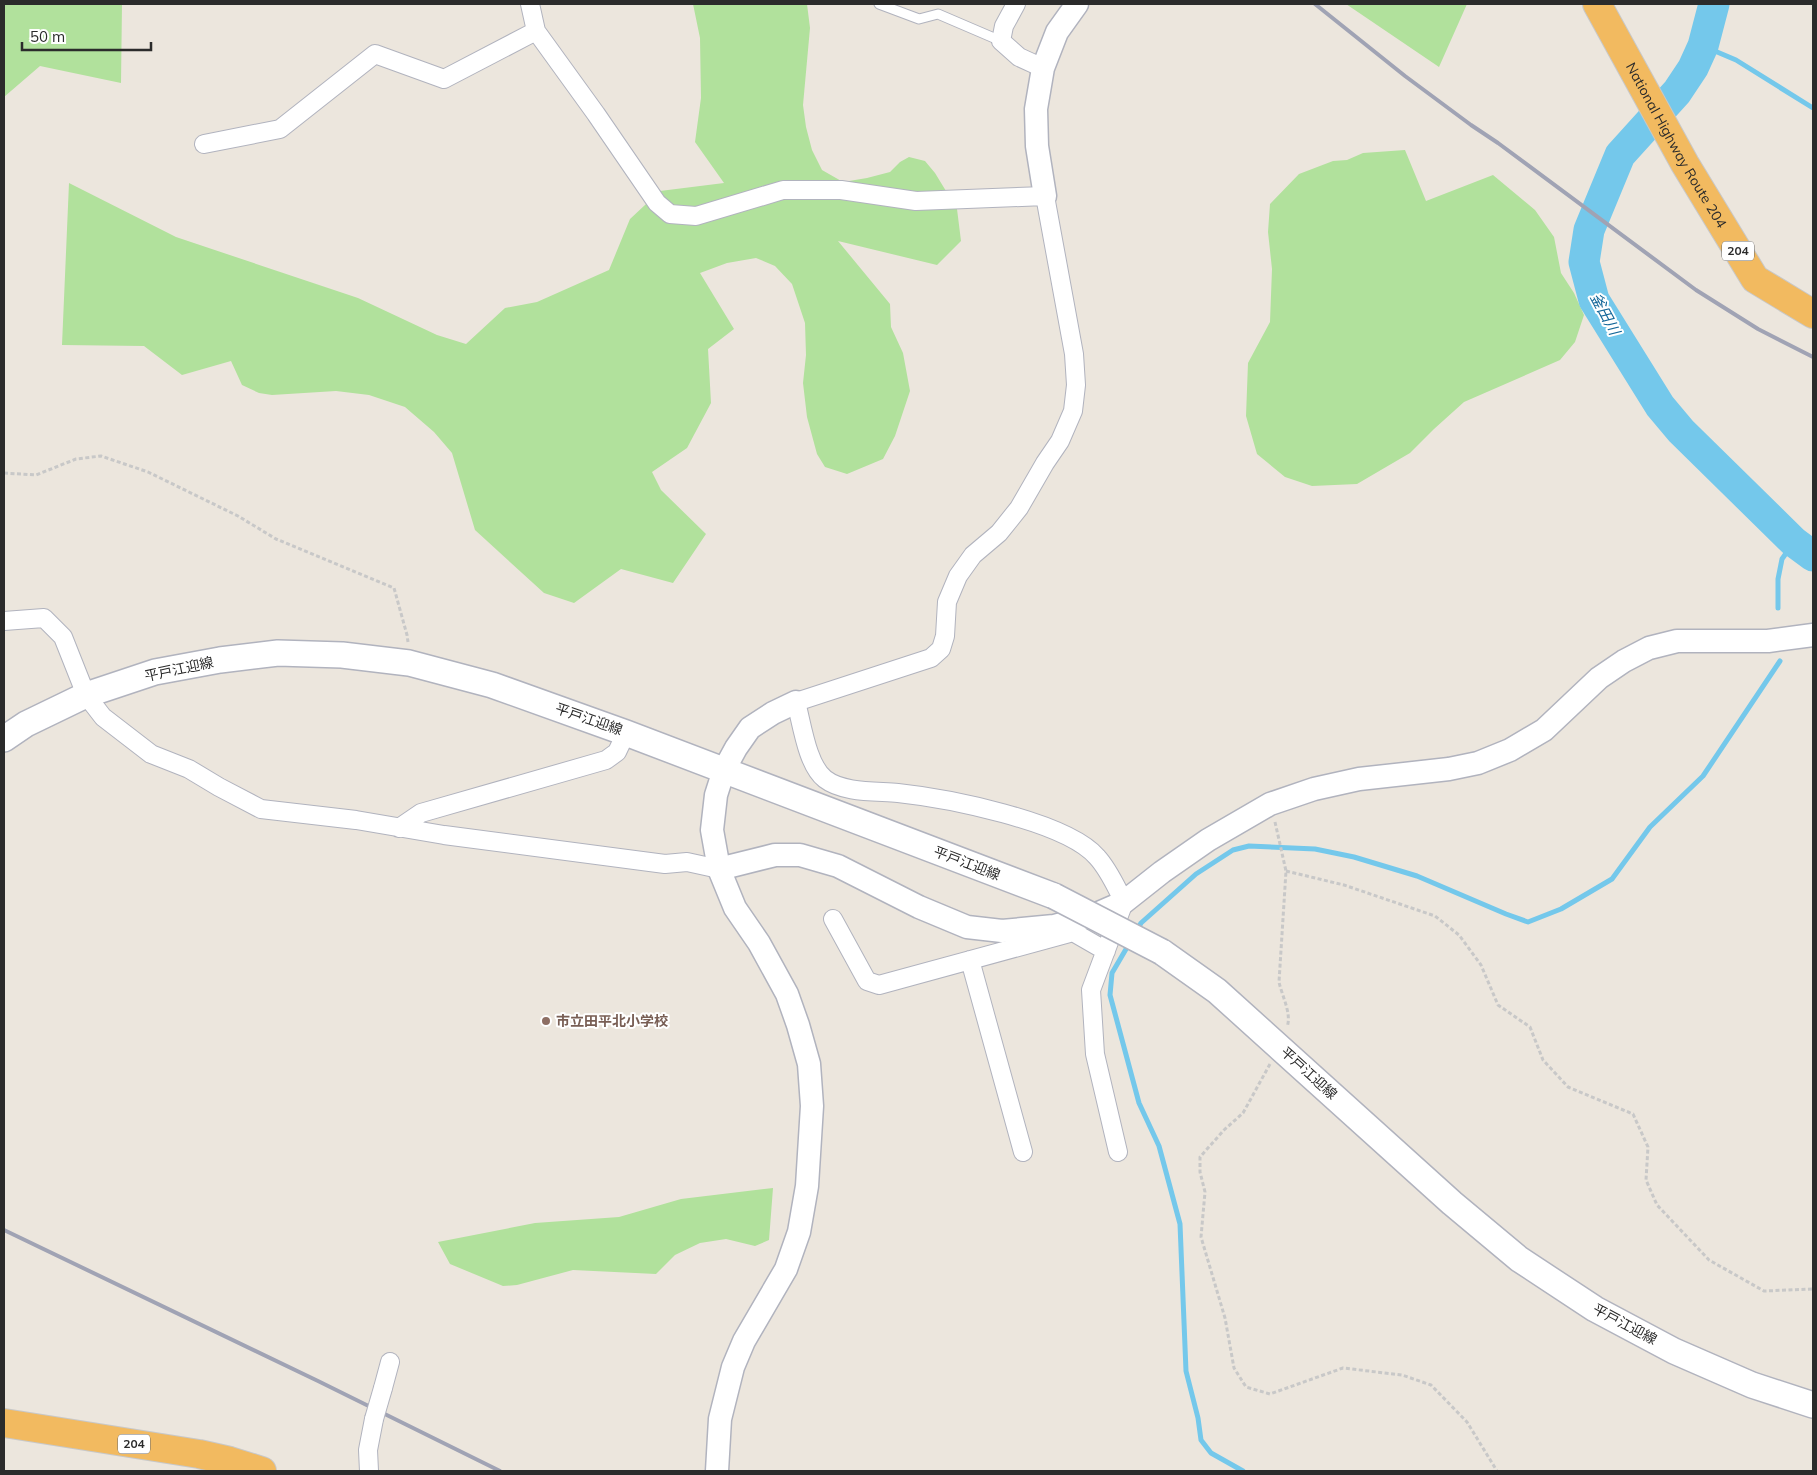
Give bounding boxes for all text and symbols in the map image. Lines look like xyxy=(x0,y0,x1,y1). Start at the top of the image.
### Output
scale bar xyxy=(22,20,151,52)
text: 50 m xyxy=(30,27,65,46)
street label: National Highway Route 204 xyxy=(1622,59,1731,232)
road number: 204 xyxy=(1722,242,1754,260)
water label: 釜田川 xyxy=(1586,289,1625,340)
street label: 平戸江迎線 xyxy=(143,653,215,685)
street label: 平戸江迎線 xyxy=(553,699,625,739)
street label: 平戸江迎線 xyxy=(931,842,1003,884)
place label: 市立田平北小学校 xyxy=(556,1012,668,1030)
marker: 市立田平北小学校 xyxy=(540,1015,552,1027)
street label: 平戸江迎線 xyxy=(1277,1043,1341,1103)
street label: 平戸江迎線 xyxy=(1590,1300,1660,1348)
road number: 204 xyxy=(118,1435,150,1454)

